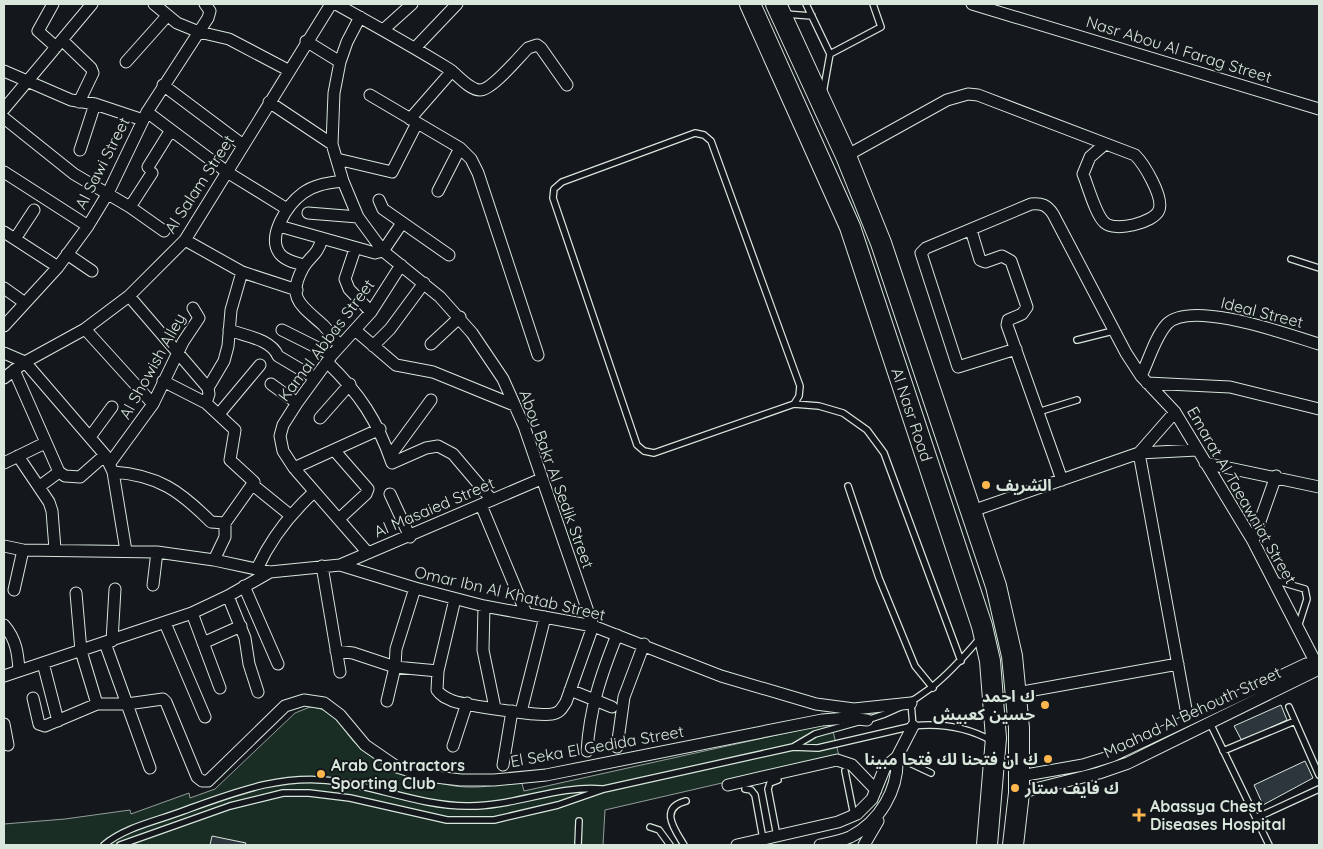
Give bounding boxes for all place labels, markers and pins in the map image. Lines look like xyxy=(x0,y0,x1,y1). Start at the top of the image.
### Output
place label: الشريف xyxy=(996,475,1052,495)
marker: الشريف xyxy=(980,479,992,491)
place label: ك احمد حسين كعبيش xyxy=(933,686,1035,724)
marker: ك احمد حسين كعبيش xyxy=(1039,699,1051,711)
place label: ك ان فتحنا لك فتحا مبينا xyxy=(864,749,1038,769)
marker: ك ان فتحنا لك فتحا مبينا xyxy=(1042,753,1054,765)
place label: Arab Contractors Sporting Club xyxy=(331,755,465,793)
marker: Arab Contractors Sporting Club xyxy=(315,768,327,780)
place label: ك فايف ستار xyxy=(1024,778,1119,798)
marker: ك فايف ستار xyxy=(1009,782,1021,794)
place label: Abassya Chest Diseases Hospital xyxy=(1150,796,1286,834)
marker: Abassya Chest Diseases Hospital xyxy=(1132,808,1146,822)

